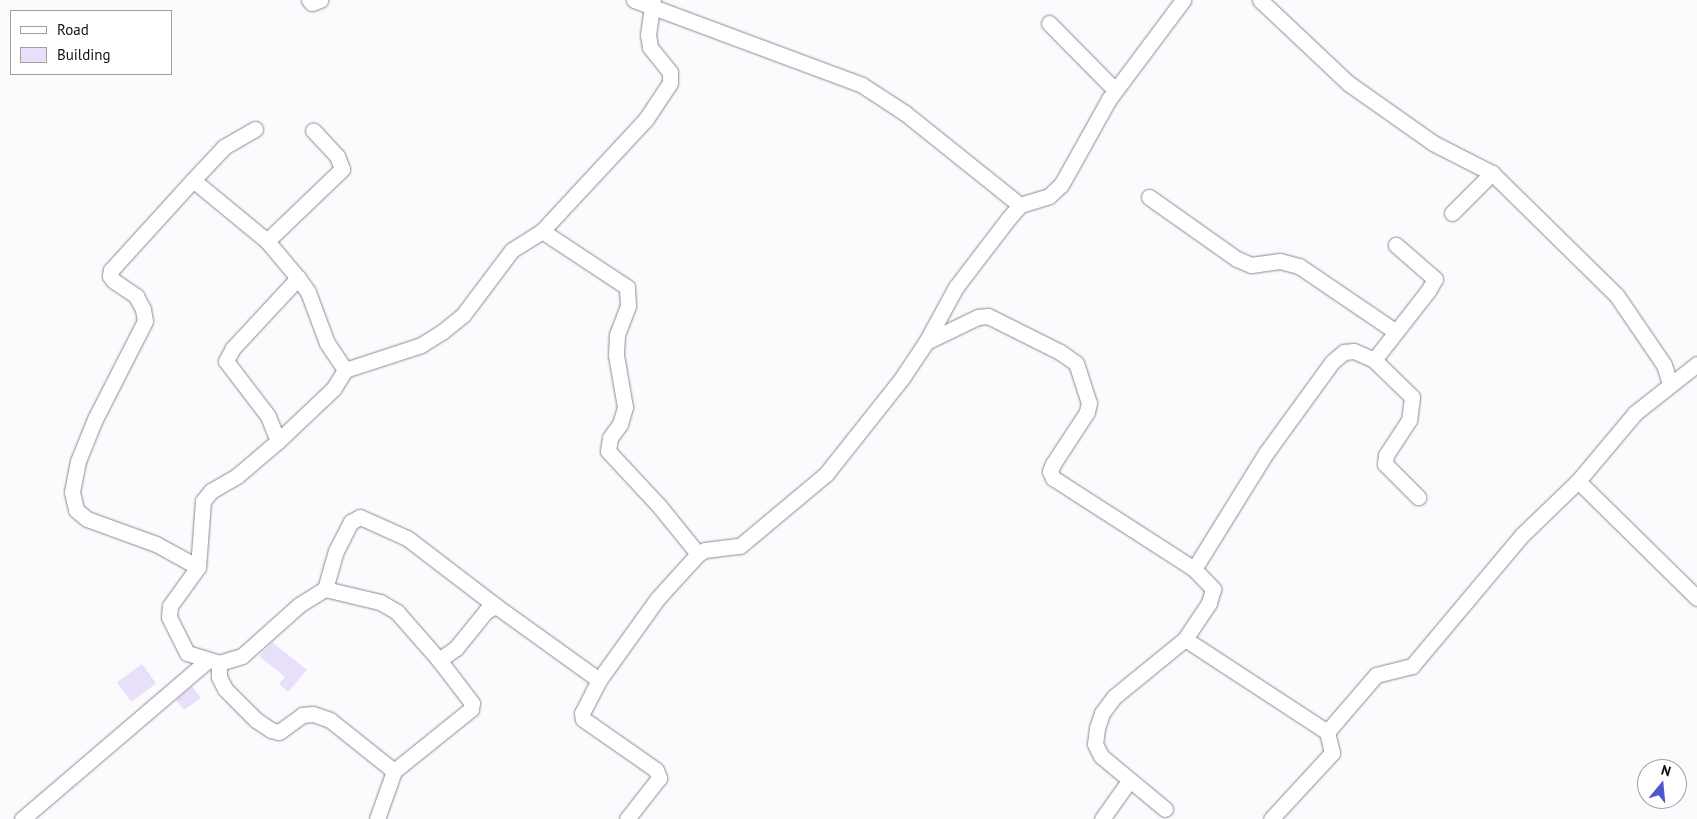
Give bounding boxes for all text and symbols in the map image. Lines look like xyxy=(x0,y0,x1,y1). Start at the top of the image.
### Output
legend xyxy=(10,10,172,75)
text: Road xyxy=(57,20,89,39)
text: Building xyxy=(57,45,111,64)
north arrow xyxy=(1637,759,1687,809)
text: N xyxy=(1659,761,1673,781)

